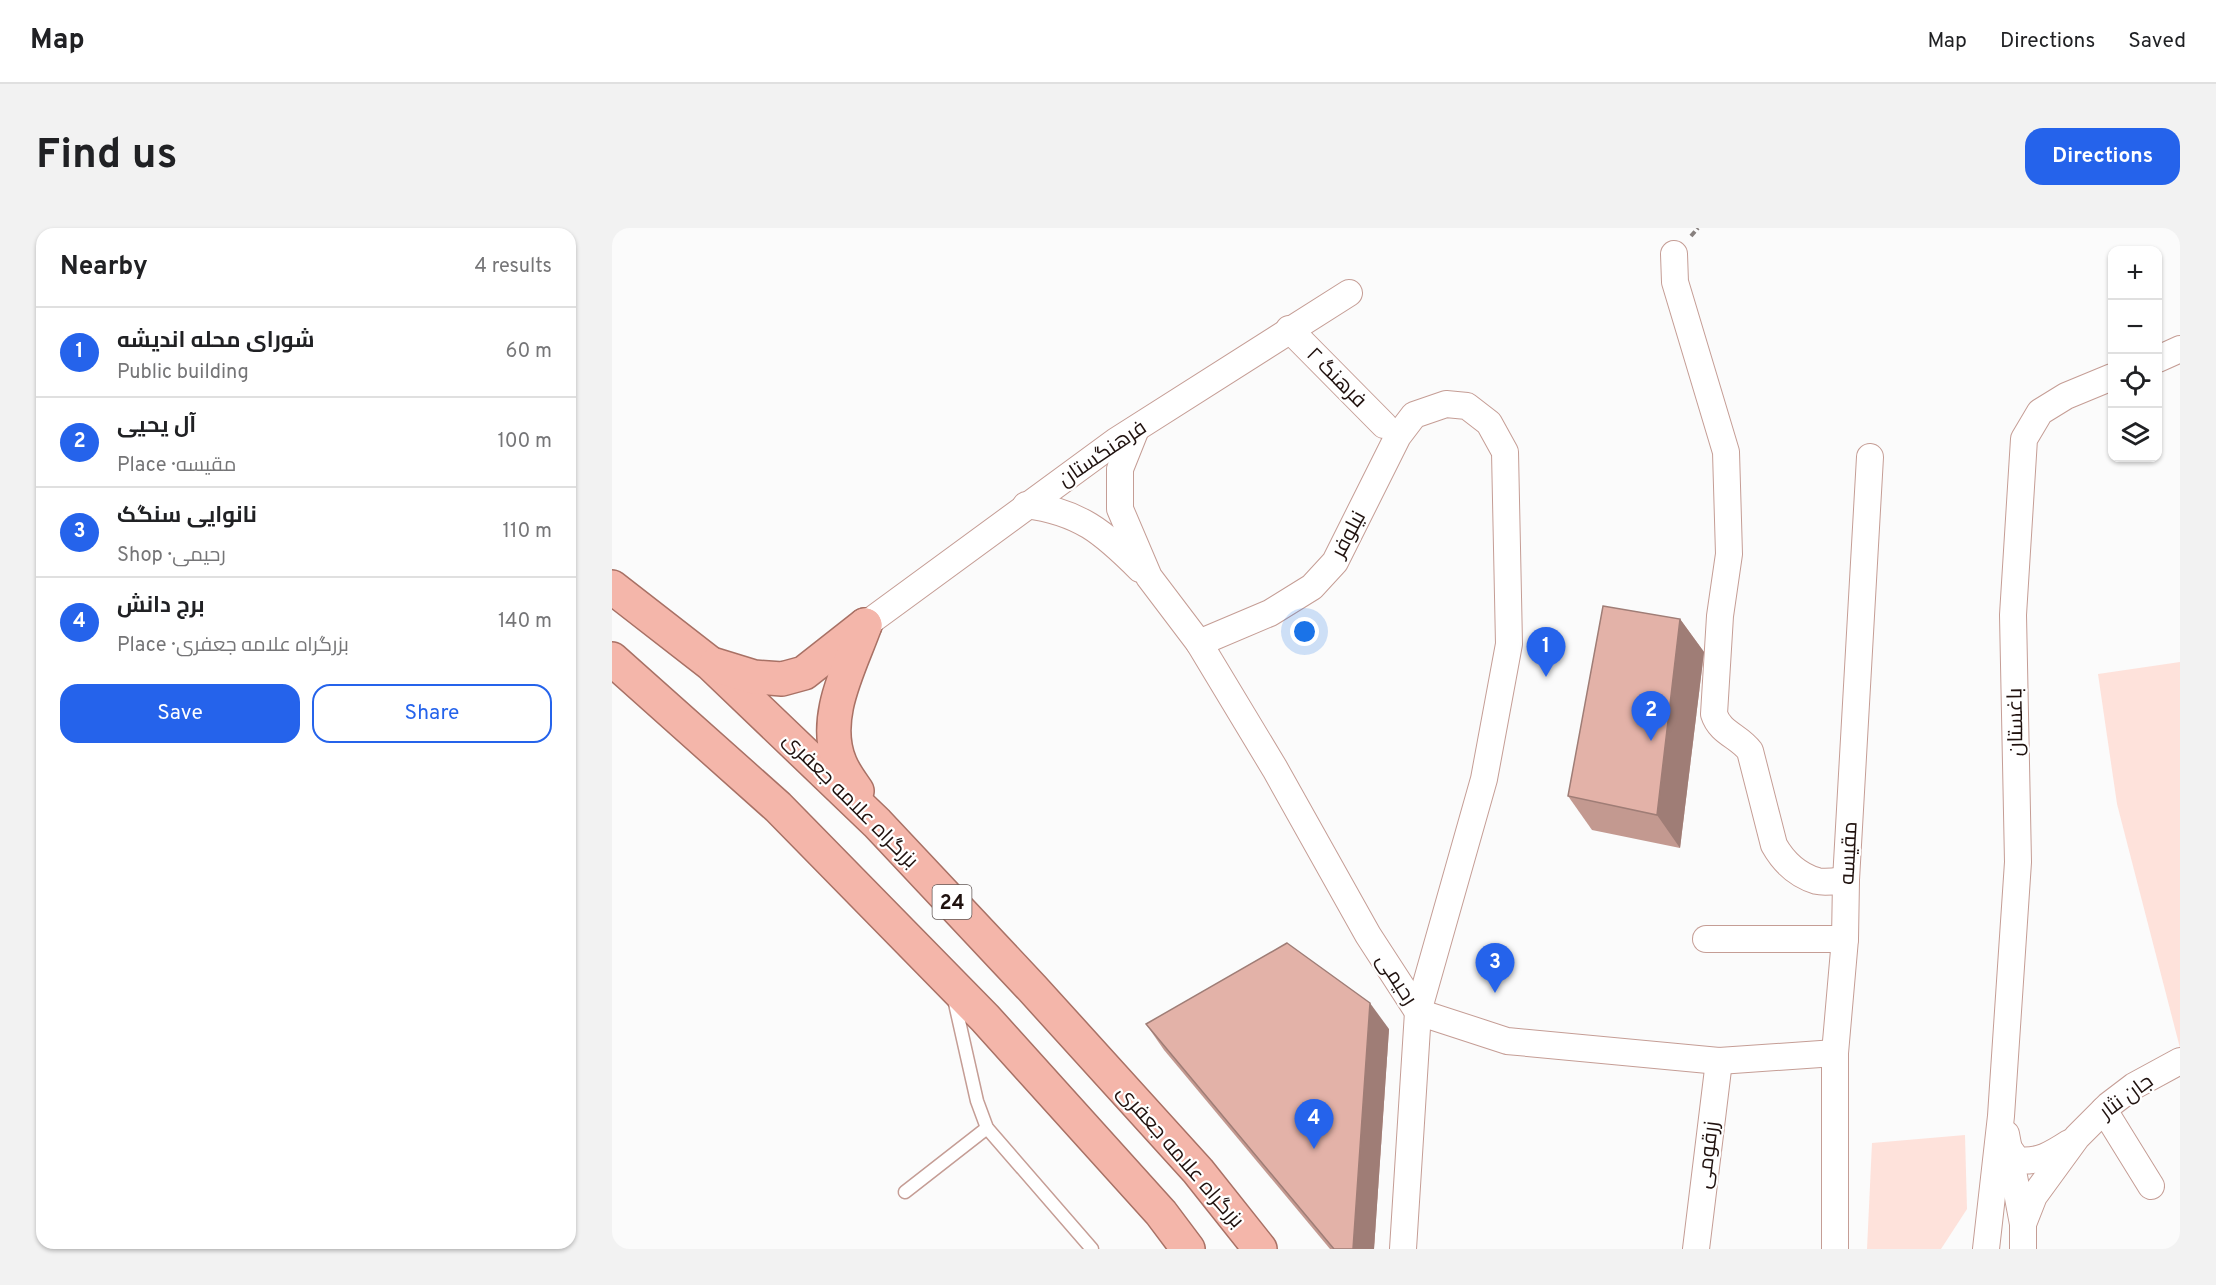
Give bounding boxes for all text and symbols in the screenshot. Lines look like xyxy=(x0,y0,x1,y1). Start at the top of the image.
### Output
text: Map xyxy=(30,23,85,59)
text: Map xyxy=(1927,28,1967,55)
text: Directions xyxy=(2000,28,2095,55)
text: Saved xyxy=(2128,28,2186,55)
button: Directions xyxy=(2025,128,2180,185)
text: Find us xyxy=(36,130,177,183)
map controls xyxy=(2108,246,2162,462)
button: + xyxy=(2108,246,2162,300)
text: Nearby xyxy=(60,251,148,284)
text: 4 results xyxy=(475,254,552,280)
button: − xyxy=(2108,300,2162,354)
text: شورای محله اندیشه xyxy=(117,328,314,355)
text: 1 xyxy=(76,339,84,365)
text: 60 m xyxy=(506,339,552,365)
street label: فرهنگ ۲ xyxy=(1300,342,1372,414)
button: locate xyxy=(2108,354,2162,408)
text: Public building xyxy=(117,360,249,386)
button: layers xyxy=(2108,408,2162,462)
text: آل یحیی xyxy=(117,413,196,440)
street label: فرهنگستان xyxy=(1053,415,1152,494)
text: 2 xyxy=(73,429,86,455)
text: 100 m xyxy=(497,429,552,455)
text: Place · مقیسه xyxy=(117,453,236,479)
text: نانوایی سنگک xyxy=(117,503,257,530)
street label: نیلوفر xyxy=(1325,507,1373,564)
text: 3 xyxy=(74,519,86,545)
text: 110 m xyxy=(503,519,552,545)
text: Shop · رحیمی xyxy=(117,543,226,569)
text: برج دانش xyxy=(117,593,205,620)
text: 4 xyxy=(73,609,86,635)
text: 140 m xyxy=(498,609,552,635)
your location xyxy=(1290,617,1319,646)
pin: 1 xyxy=(1526,628,1566,677)
text: Place · بزرگراه علامه جعفری xyxy=(117,633,349,659)
button: Save xyxy=(60,684,300,743)
button: Share xyxy=(312,684,552,743)
street label: باغستان xyxy=(2002,687,2031,757)
pin: 2 xyxy=(1632,692,1670,741)
street label: بزرگراه علامه جعفری xyxy=(776,727,924,875)
street label: مقیسه xyxy=(1834,821,1865,885)
road number: 24 xyxy=(932,885,972,919)
pin: 3 xyxy=(1476,944,1514,993)
street label: رحیمی xyxy=(1369,949,1422,1011)
street label: جان نثار xyxy=(2094,1069,2159,1126)
street label: بزرگراه علامه جعفری xyxy=(1110,1080,1250,1234)
pin: 4 xyxy=(1294,1100,1334,1149)
street label: زرقومی xyxy=(1691,1120,1726,1191)

